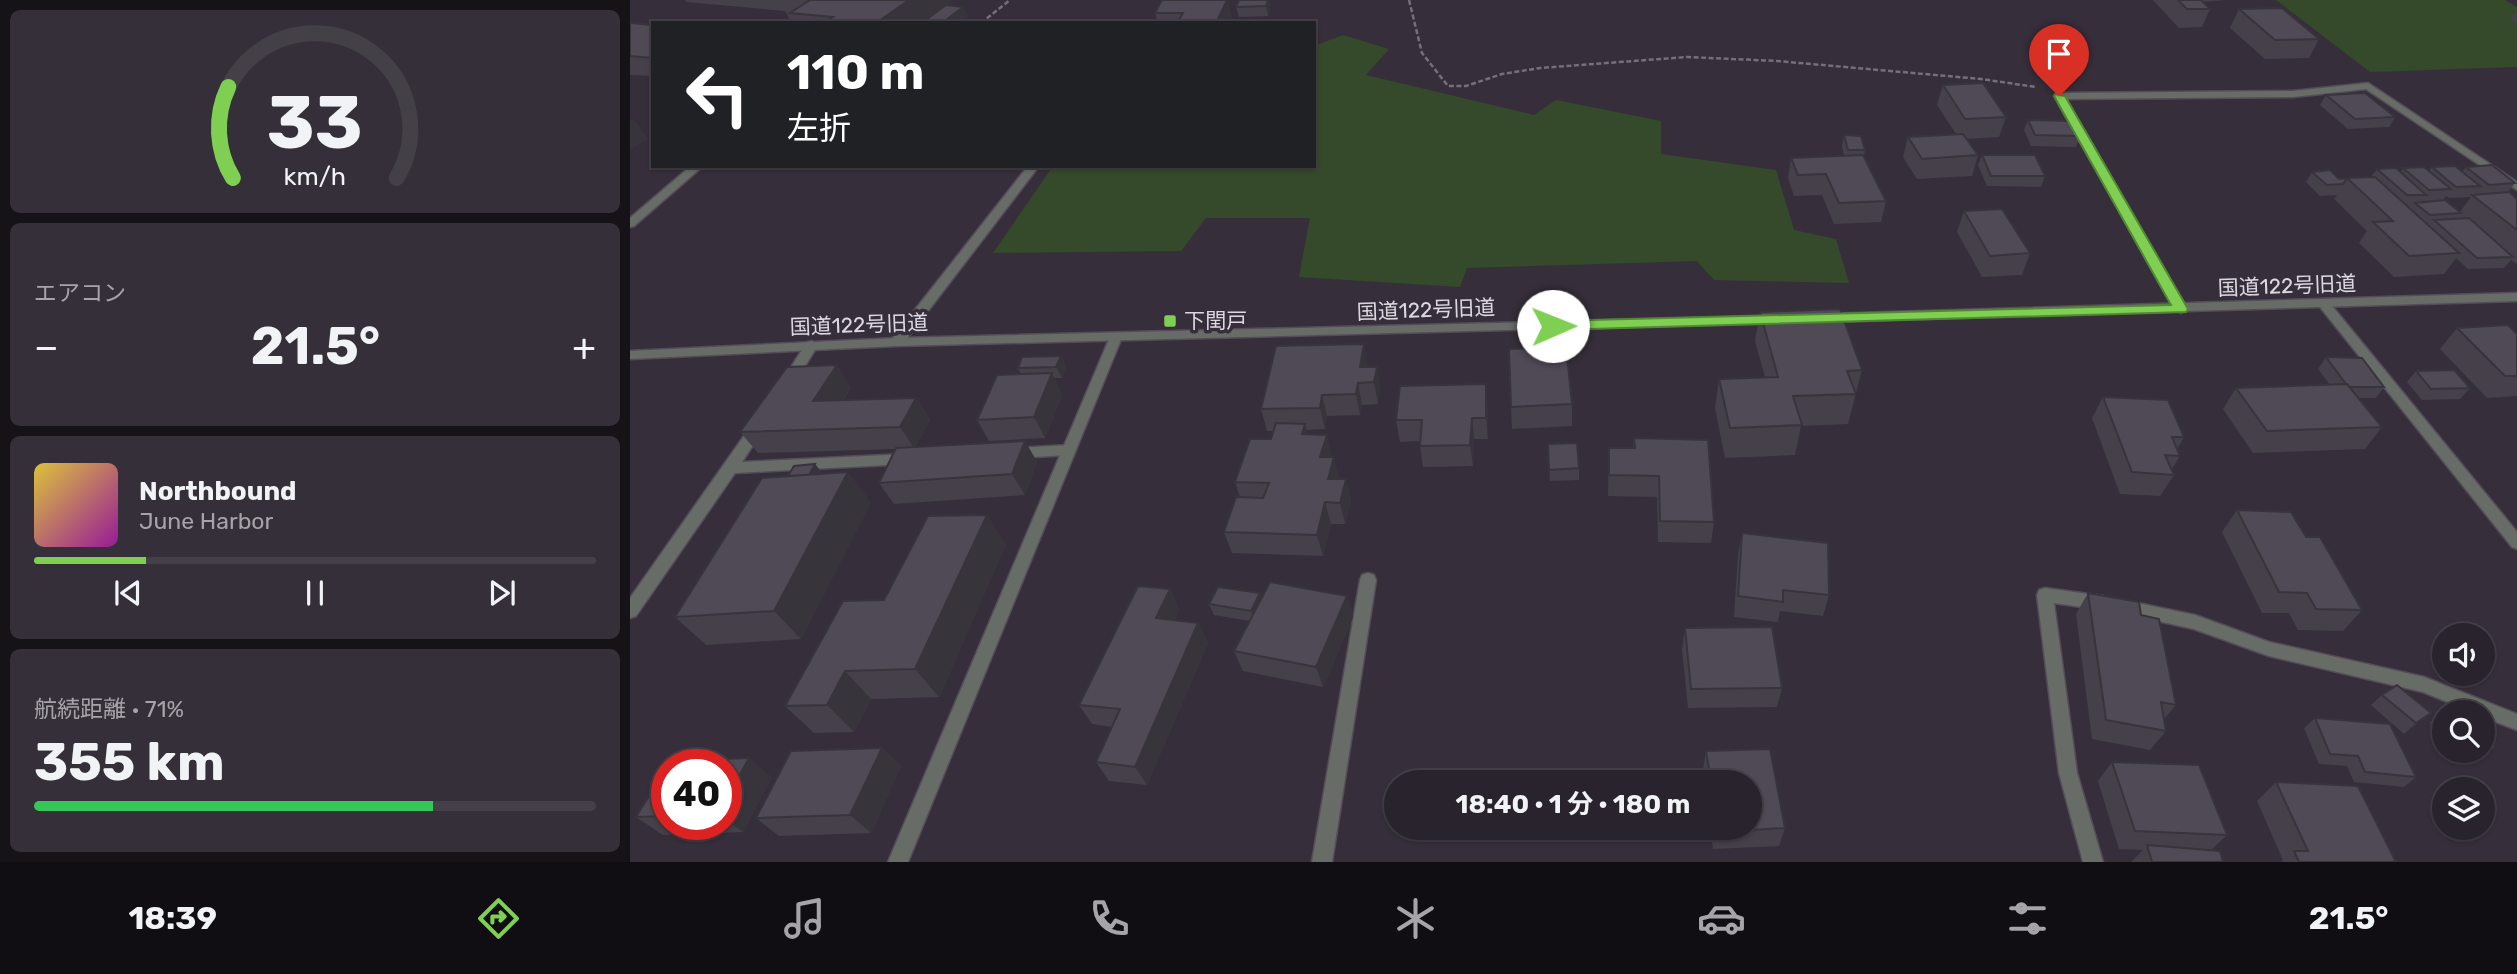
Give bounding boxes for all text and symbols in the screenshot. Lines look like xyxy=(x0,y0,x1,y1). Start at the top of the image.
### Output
pin xyxy=(2029,24,2089,96)
icon: arrive xyxy=(2040,35,2078,73)
text: 110 m xyxy=(787,43,924,101)
icon: left xyxy=(672,49,763,140)
text: 33 xyxy=(267,80,363,166)
text: 左折 xyxy=(787,109,851,147)
text: km/h xyxy=(284,161,346,190)
street label: 国道122号旧道 xyxy=(2217,271,2357,300)
text: エアコン xyxy=(34,279,126,307)
position arrow xyxy=(1516,289,1590,363)
street label: 国道122号旧道 xyxy=(1356,295,1496,324)
place label: 下閏戸 xyxy=(1184,308,1247,333)
street label: 国道122号旧道 xyxy=(789,310,929,339)
marker: 下閏戸 xyxy=(1162,313,1178,329)
text: 21.5° xyxy=(251,315,380,377)
text: − xyxy=(34,324,59,370)
text: + xyxy=(572,324,596,370)
text: Northbound xyxy=(139,476,297,507)
text: June Harbor xyxy=(139,507,273,535)
icon: previous xyxy=(109,574,147,612)
icon: pause xyxy=(296,574,334,612)
icon: next xyxy=(483,574,521,612)
map controls xyxy=(2432,623,2495,840)
button: sound xyxy=(2432,623,2495,686)
text: 航続距離 · 71% xyxy=(34,695,184,723)
button: search xyxy=(2432,700,2495,763)
text: 355 km xyxy=(34,731,225,793)
speed limit sign: 40 xyxy=(651,749,742,840)
button: layers xyxy=(2432,777,2495,840)
text: 18:40 · 1 分 · 180 m xyxy=(1456,789,1690,820)
icon: directions xyxy=(474,894,523,943)
icon: music xyxy=(780,894,829,943)
icon: phone xyxy=(1085,894,1134,943)
icon: climate xyxy=(1391,894,1440,943)
icon: car xyxy=(1697,894,1746,943)
icon: filters xyxy=(2003,894,2052,943)
text: 18:39 xyxy=(128,899,217,937)
text: 21.5° xyxy=(2309,899,2388,937)

